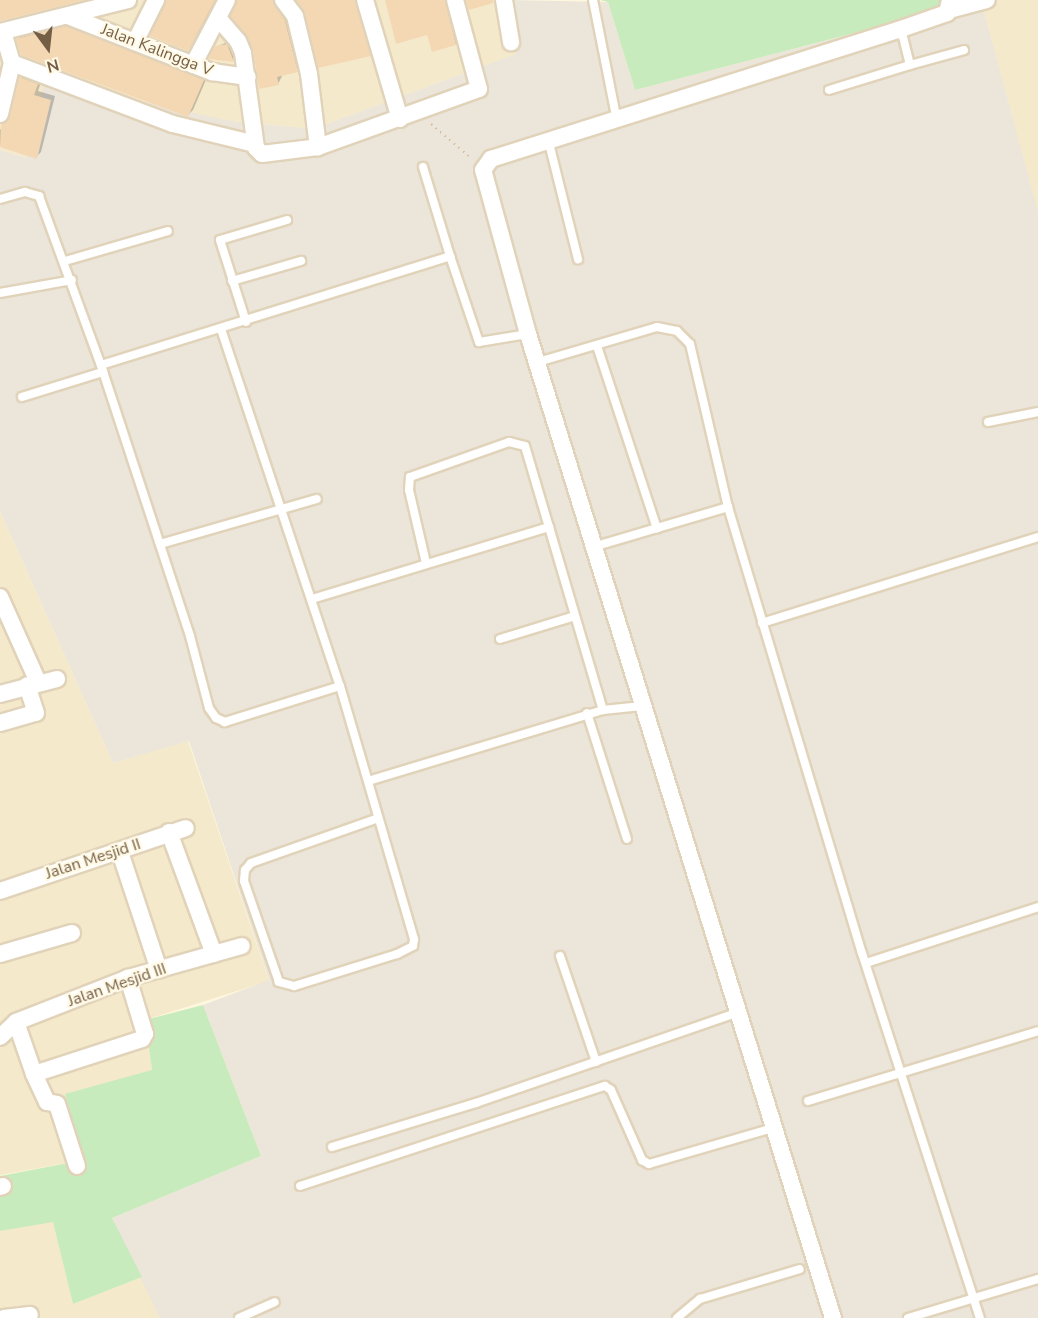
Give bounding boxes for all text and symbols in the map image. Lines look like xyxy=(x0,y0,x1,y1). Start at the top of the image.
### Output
north arrow xyxy=(18,18,78,78)
street label: Jalan Kalingga V xyxy=(98,20,216,80)
text: N xyxy=(44,53,61,78)
street label: Jalan Mesjid II xyxy=(43,835,143,883)
street label: Jalan Mesjid III xyxy=(65,959,169,1011)

